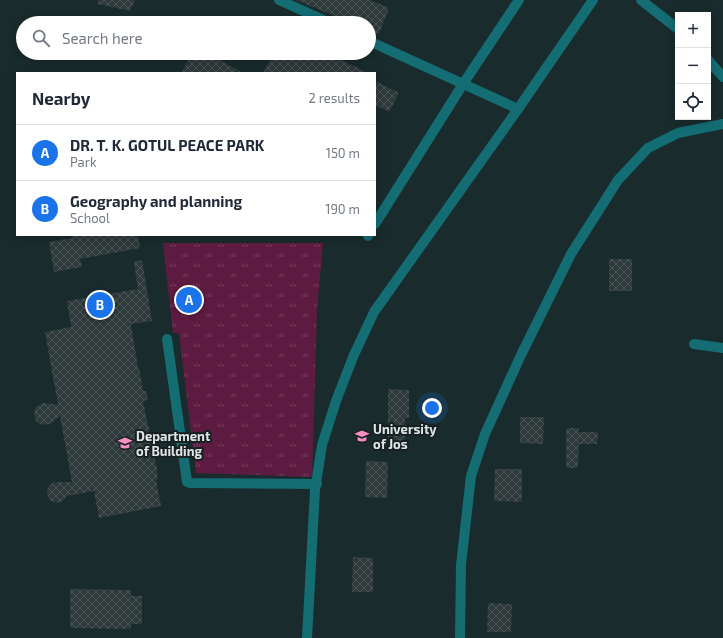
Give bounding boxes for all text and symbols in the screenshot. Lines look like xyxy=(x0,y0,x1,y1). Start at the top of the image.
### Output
map controls xyxy=(675,12,711,120)
button: + xyxy=(675,12,711,48)
search box xyxy=(16,16,376,60)
icon: search xyxy=(30,27,52,49)
text: Search here xyxy=(62,29,143,47)
button: − xyxy=(675,48,711,84)
button: locate xyxy=(675,84,711,120)
text: Nearby xyxy=(32,88,90,108)
text: 2 results xyxy=(308,90,360,106)
text: DR. T. K. GOTUL PEACE PARK xyxy=(70,136,264,154)
text: A xyxy=(41,145,49,161)
text: 150 m xyxy=(326,145,360,161)
text: Park xyxy=(70,154,97,170)
text: Geography and planning xyxy=(70,192,242,210)
text: B xyxy=(41,201,49,217)
text: 190 m xyxy=(325,201,360,217)
text: School xyxy=(70,210,110,226)
pin: A xyxy=(176,285,202,315)
pin: B xyxy=(87,290,113,320)
your location xyxy=(422,398,442,418)
place label: University of Jos xyxy=(373,421,437,452)
place label: Department of Building xyxy=(136,428,211,459)
school or university icon: University of Jos xyxy=(354,428,370,444)
school or university icon: Department of Building xyxy=(117,435,133,451)

